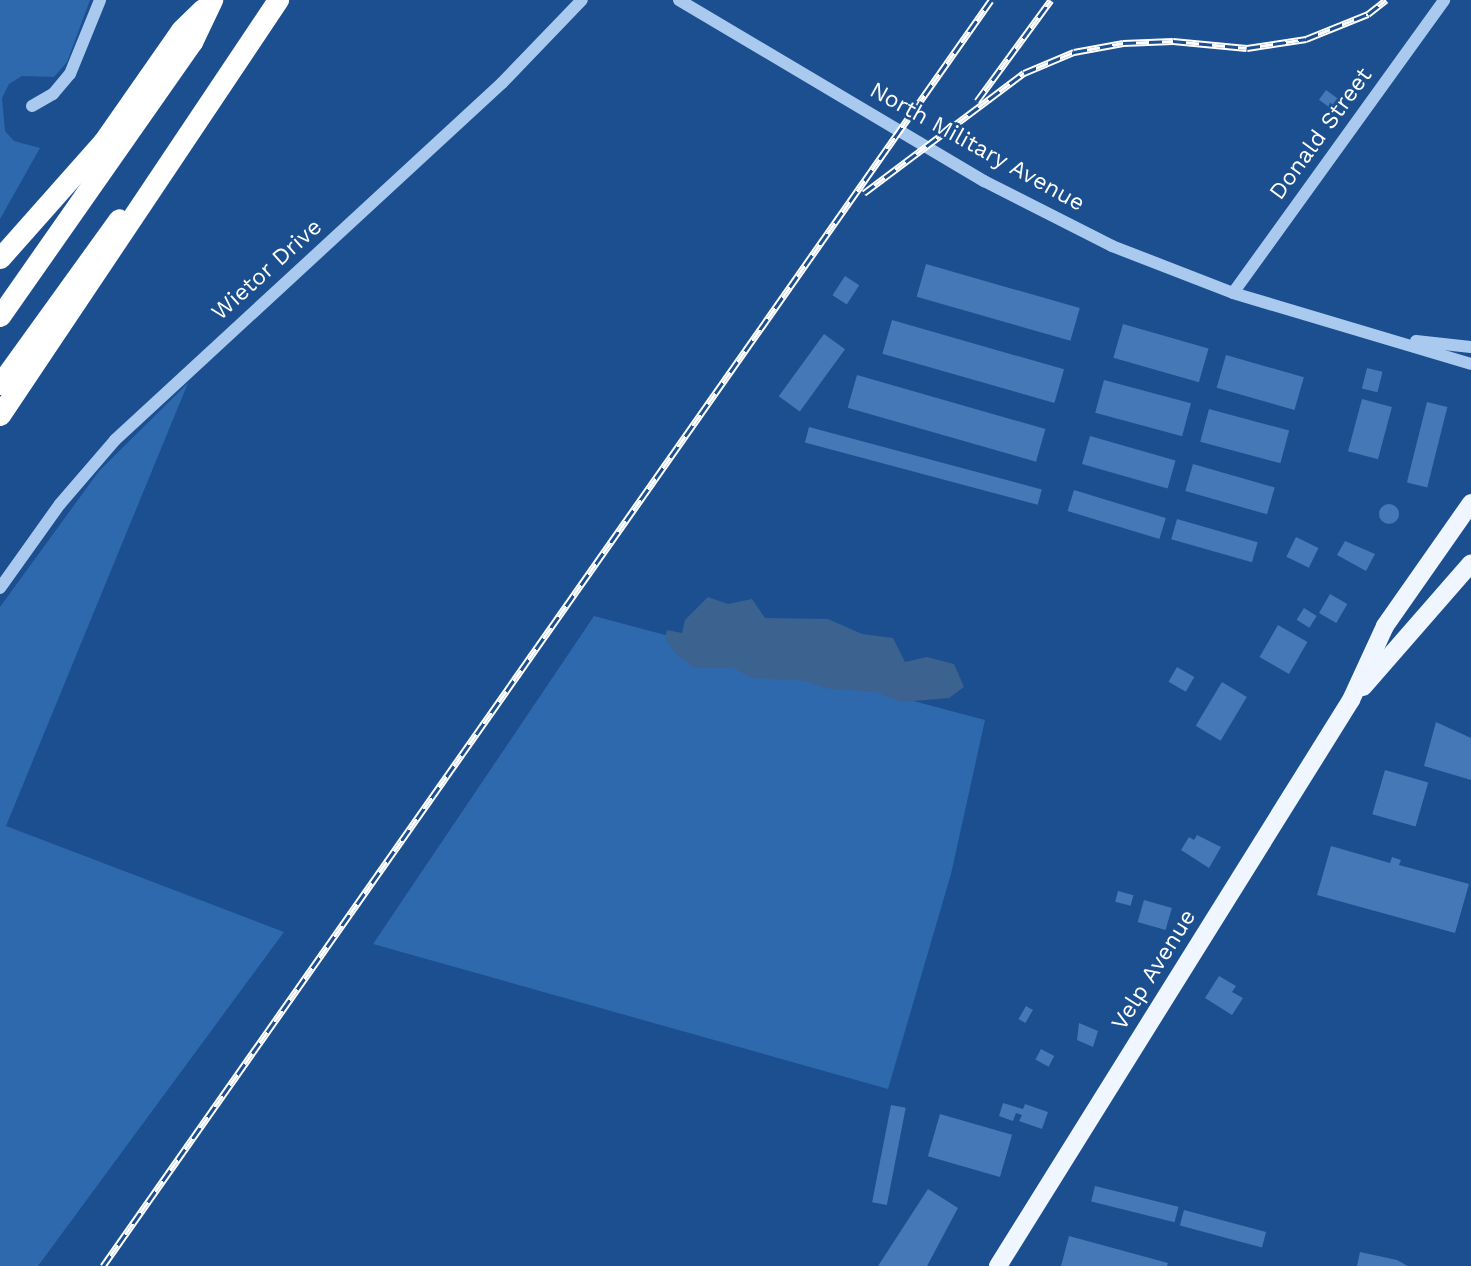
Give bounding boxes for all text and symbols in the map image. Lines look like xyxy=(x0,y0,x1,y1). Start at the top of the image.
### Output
street label: Donald Street xyxy=(1264,63,1378,205)
street label: North Military Avenue xyxy=(864,76,1090,218)
street label: Wietor Drive xyxy=(206,213,328,327)
street label: Velp Avenue xyxy=(1106,904,1202,1036)

